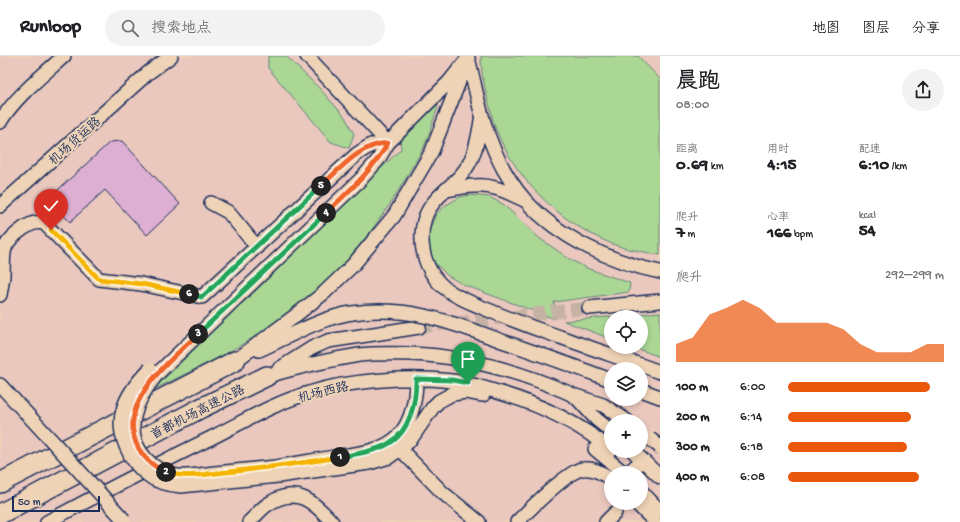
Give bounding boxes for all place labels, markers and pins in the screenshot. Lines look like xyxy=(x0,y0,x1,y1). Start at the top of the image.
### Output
pin: 5 xyxy=(311,176,331,196)
pin xyxy=(34,189,68,230)
pin: 4 xyxy=(316,203,336,223)
pin: 6 xyxy=(179,284,199,304)
pin: 3 xyxy=(188,324,208,344)
pin xyxy=(451,342,485,383)
pin: 1 xyxy=(330,447,350,467)
pin: 2 xyxy=(156,462,176,482)

